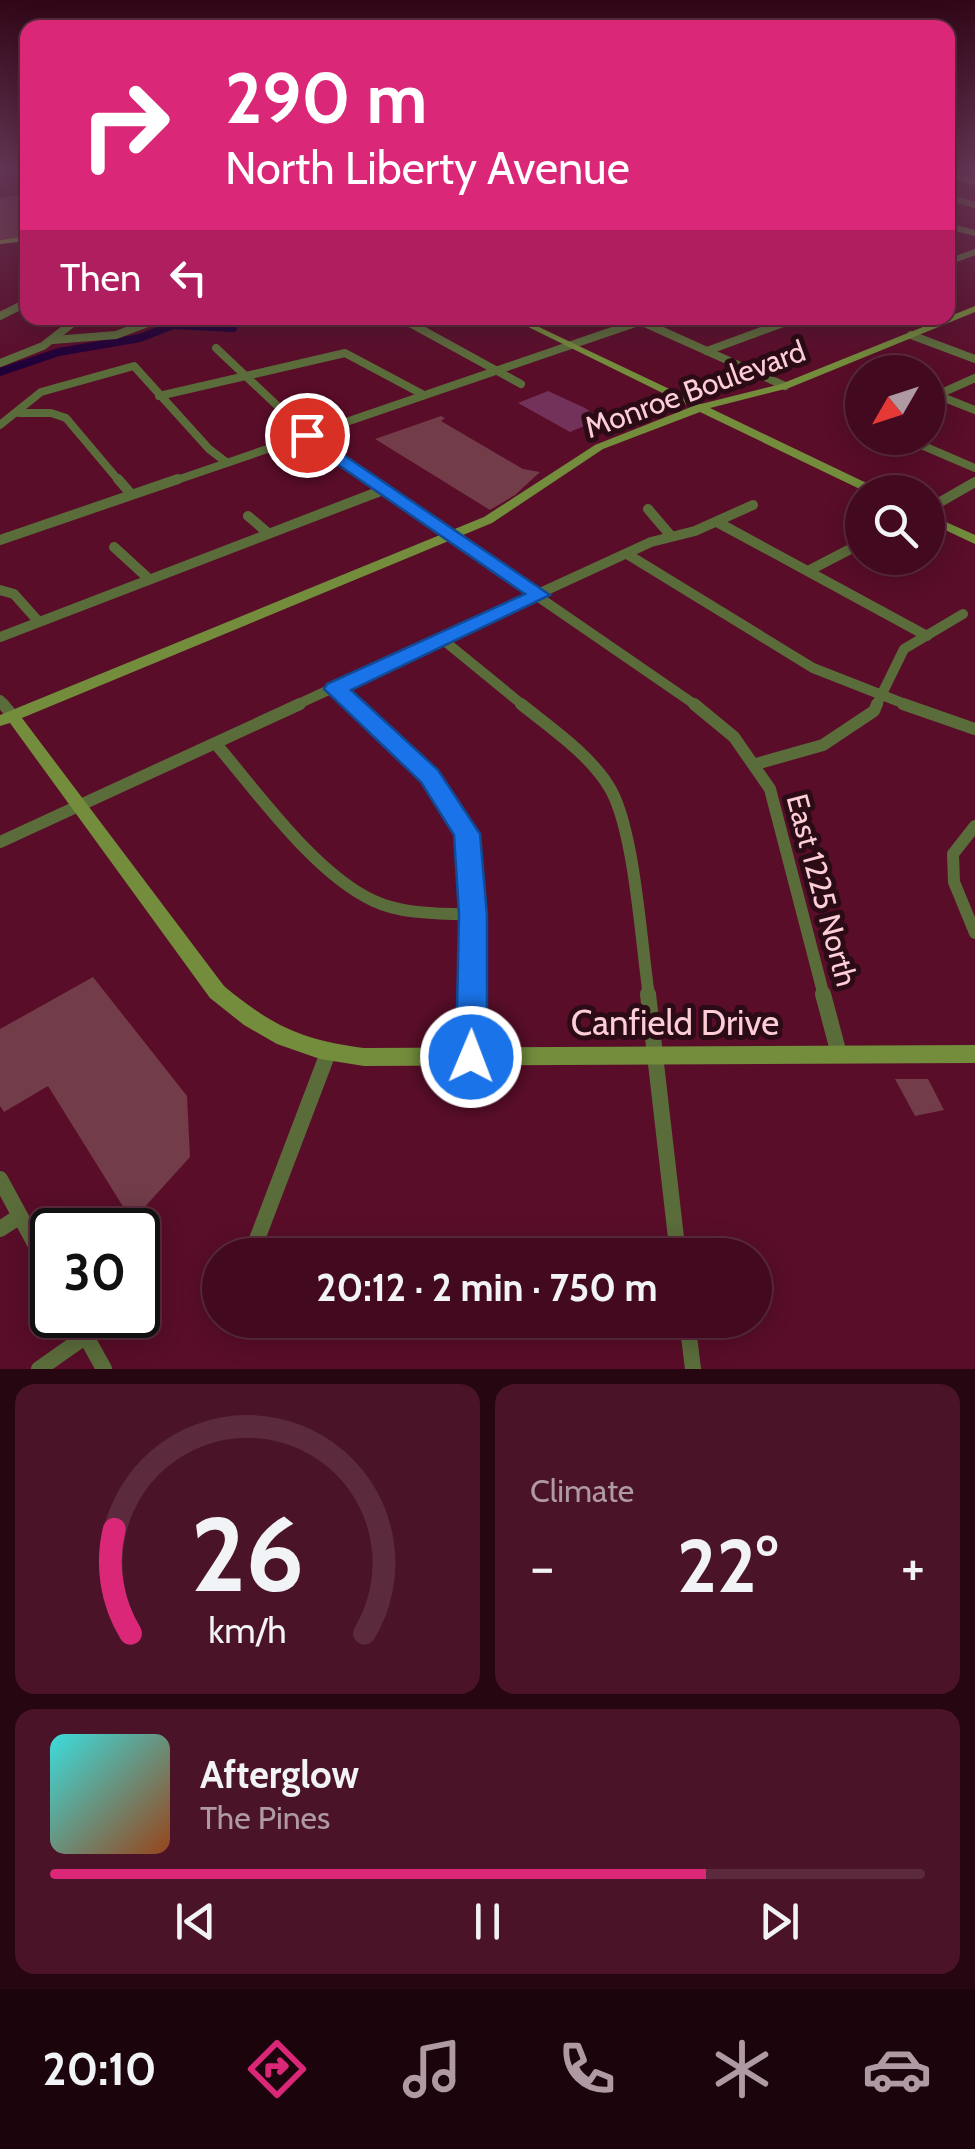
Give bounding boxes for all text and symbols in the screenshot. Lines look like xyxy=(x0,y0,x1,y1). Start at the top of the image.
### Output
text: 290 m xyxy=(225,55,427,141)
icon: right xyxy=(60,60,190,190)
text: North Liberty Avenue xyxy=(225,141,630,195)
icon: left xyxy=(161,250,216,305)
text: Then xyxy=(60,254,141,301)
street label: Monroe Boulevard xyxy=(580,332,810,446)
north arrow xyxy=(845,355,945,455)
map controls xyxy=(845,355,945,575)
pin xyxy=(265,393,350,478)
icon: arrive xyxy=(280,408,335,463)
button: search xyxy=(845,475,945,575)
street label: East 1225 North xyxy=(779,790,865,990)
street label: Canfield Drive xyxy=(571,1001,779,1044)
position arrow xyxy=(419,1005,523,1109)
speed limit sign: 30 xyxy=(30,1208,160,1338)
text: 20:12 · 2 min · 750 m xyxy=(316,1264,658,1311)
text: Climate xyxy=(530,1471,634,1510)
text: 26 xyxy=(191,1491,304,1617)
text: 22° xyxy=(677,1520,778,1611)
text: − xyxy=(530,1533,554,1600)
text: + xyxy=(901,1533,925,1600)
text: km/h xyxy=(208,1609,287,1652)
text: Afterglow xyxy=(200,1751,359,1798)
text: The Pines xyxy=(200,1798,330,1837)
icon: previous xyxy=(168,1894,223,1949)
icon: pause xyxy=(460,1894,515,1949)
icon: next xyxy=(752,1894,807,1949)
icon: directions xyxy=(242,2034,312,2104)
icon: music xyxy=(397,2034,467,2104)
icon: phone xyxy=(552,2034,622,2104)
icon: climate xyxy=(707,2034,777,2104)
icon: car xyxy=(862,2034,932,2104)
text: 20:10 xyxy=(43,2042,157,2096)

